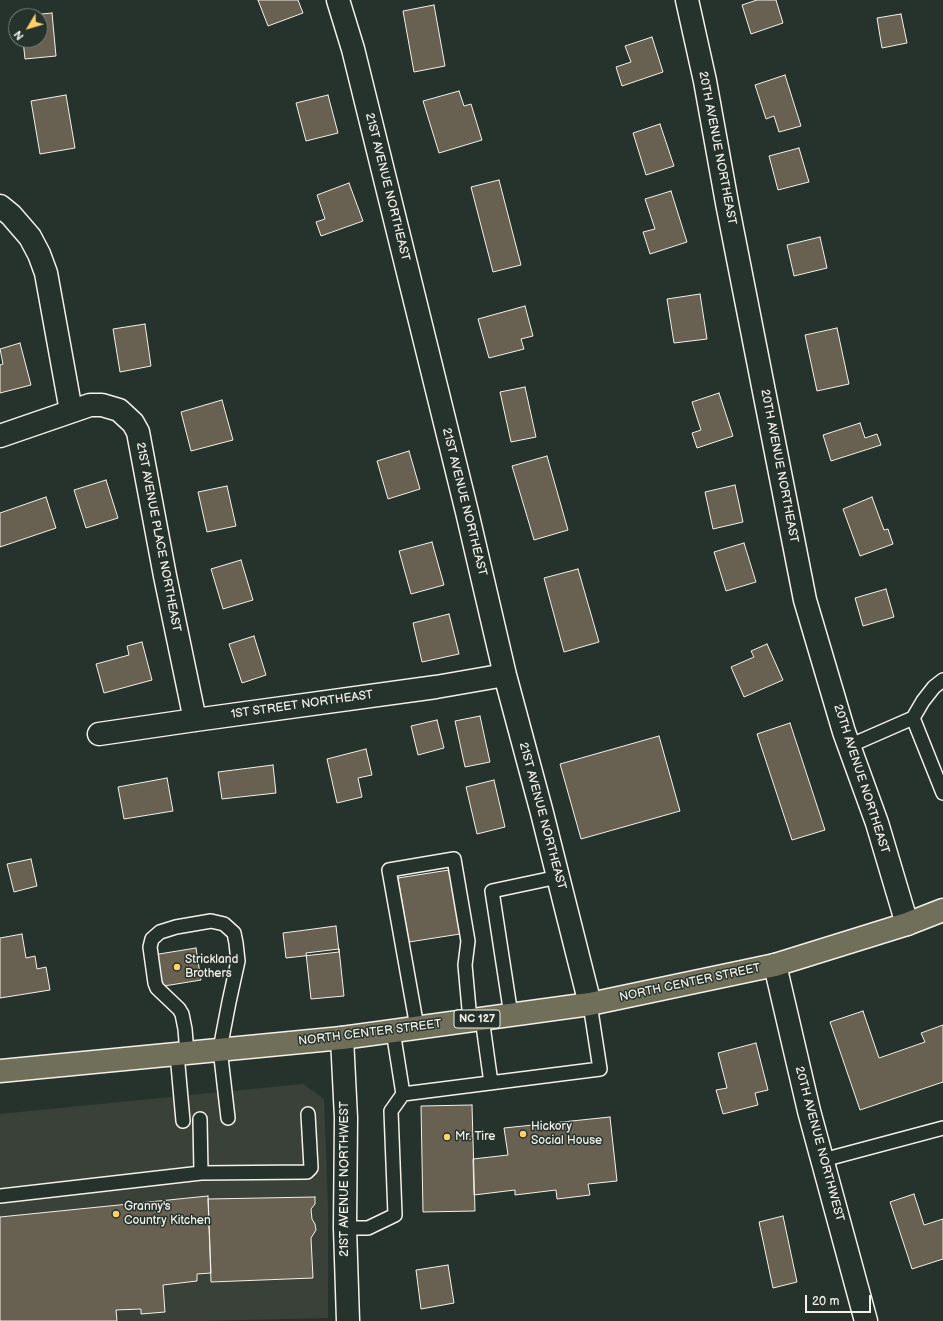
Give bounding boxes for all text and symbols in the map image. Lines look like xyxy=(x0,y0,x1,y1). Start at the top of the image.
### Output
north arrow xyxy=(8,8,48,48)
text: N xyxy=(11,28,27,42)
street label: 20TH AVENUE NORTHEAST xyxy=(695,70,739,226)
street label: 21ST AVENUE NORTHEAST xyxy=(362,112,412,262)
street label: 20TH AVENUE NORTHEAST xyxy=(757,388,801,544)
street label: 21ST AVENUE NORTHEAST xyxy=(439,427,489,577)
street label: 21ST AVENUE PLACE NORTHEAST xyxy=(133,441,183,633)
street label: 1ST STREET NORTHEAST xyxy=(230,688,374,722)
street label: 20TH AVENUE NORTHEAST xyxy=(830,703,892,855)
street label: 21ST AVENUE NORTHEAST xyxy=(515,741,569,891)
place label: Strickland Brothers xyxy=(185,953,238,981)
street label: NORTH CENTER STREET xyxy=(618,961,762,1005)
marker: Strickland Brothers xyxy=(172,962,182,972)
road number: NC 127 xyxy=(454,1010,500,1028)
street label: NORTH CENTER STREET xyxy=(298,1017,442,1049)
street label: 20TH AVENUE NORTHWEST xyxy=(791,1065,847,1223)
street label: 21ST AVENUE NORTHWEST xyxy=(338,1101,352,1257)
place label: Hickory Social House xyxy=(531,1120,602,1148)
marker: Hickory Social House xyxy=(518,1129,528,1139)
place label: Mr. Tire xyxy=(455,1130,495,1144)
marker: Mr. Tire xyxy=(442,1132,452,1142)
place label: Granny's Country Kitchen xyxy=(124,1200,211,1228)
marker: Granny's Country Kitchen xyxy=(111,1209,121,1219)
scale bar xyxy=(807,1287,873,1313)
text: 20 m xyxy=(812,1294,839,1309)

